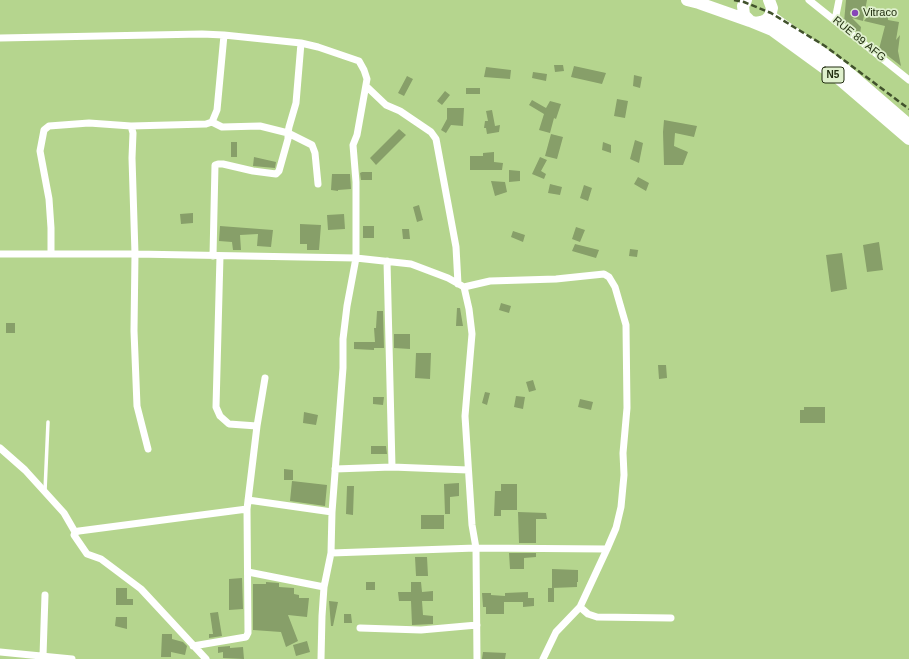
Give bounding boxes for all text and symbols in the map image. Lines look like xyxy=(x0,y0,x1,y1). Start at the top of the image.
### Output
place label: Vitraco xyxy=(863,6,897,20)
marker: Vitraco xyxy=(850,8,860,18)
street label: RUE 89 AFG xyxy=(830,14,888,64)
road number: N5 xyxy=(822,67,844,83)

